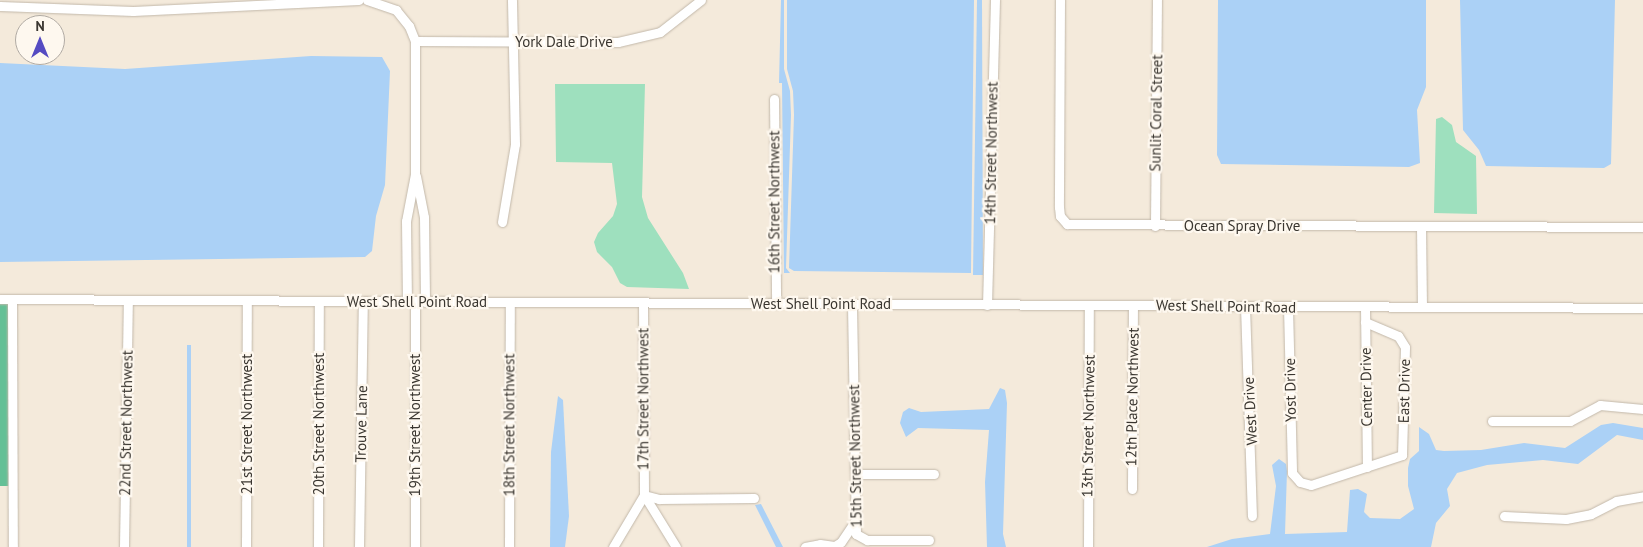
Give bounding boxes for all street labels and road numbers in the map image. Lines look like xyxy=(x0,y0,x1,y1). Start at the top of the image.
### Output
street label: York Dale Drive xyxy=(515,33,613,51)
street label: Sunlit Coral Street xyxy=(1146,54,1166,172)
street label: 14th Street Northwest xyxy=(981,81,1001,225)
street label: 16th Street Northwest xyxy=(765,131,783,273)
street label: Ocean Spray Drive xyxy=(1183,217,1301,235)
street label: West Shell Point Road xyxy=(347,293,487,311)
street label: West Shell Point Road xyxy=(751,295,891,313)
street label: West Shell Point Road xyxy=(1156,296,1296,316)
street label: 12th Place Northwest xyxy=(1122,327,1142,467)
street label: 17th Street Northwest xyxy=(634,328,652,470)
street label: Center Drive xyxy=(1356,347,1376,427)
street label: 22nd Street Northwest xyxy=(116,350,136,496)
street label: 20th Street Northwest xyxy=(310,353,328,495)
street label: 21st Street Northwest xyxy=(238,354,256,494)
street label: 19th Street Northwest xyxy=(406,354,424,496)
street label: 18th Street Northwest xyxy=(500,354,518,496)
street label: 13th Street Northwest xyxy=(1078,354,1098,498)
street label: Yost Drive xyxy=(1280,358,1300,422)
street label: East Drive xyxy=(1394,359,1414,423)
street label: West Drive xyxy=(1239,376,1261,446)
street label: 15th Street Northwest xyxy=(845,384,865,528)
street label: Trouve Lane xyxy=(351,385,371,463)

